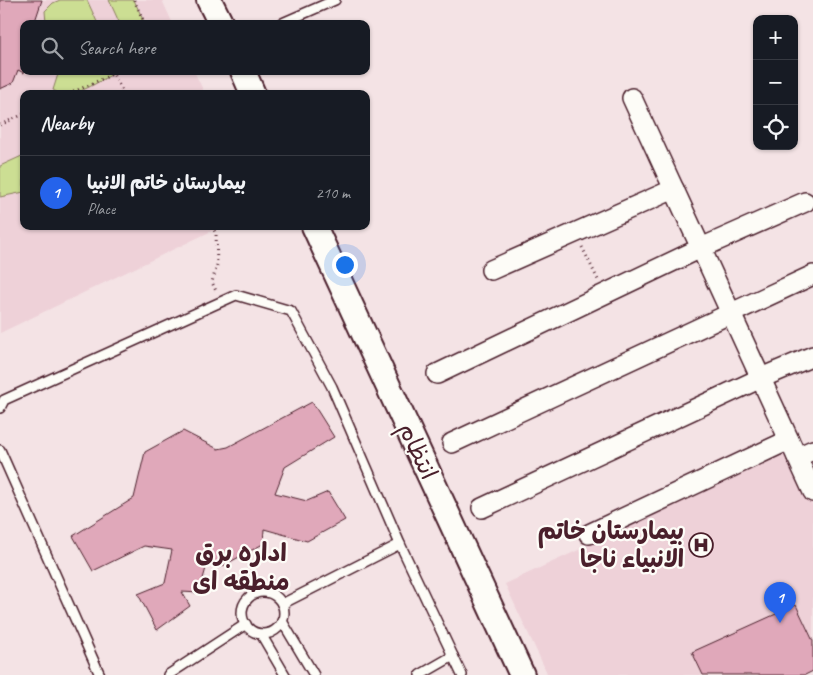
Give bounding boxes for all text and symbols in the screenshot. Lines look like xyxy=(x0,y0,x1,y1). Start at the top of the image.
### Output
map controls xyxy=(753,15,798,150)
button: + xyxy=(753,15,798,60)
search box xyxy=(20,20,370,75)
icon: search xyxy=(38,34,66,62)
text: Search here xyxy=(78,36,155,60)
button: − xyxy=(753,60,798,105)
button: locate xyxy=(753,105,798,150)
text: Nearby xyxy=(40,110,93,136)
text: بیمارستان خاتم الانبیا xyxy=(87,171,246,195)
text: 1 xyxy=(52,183,60,203)
text: 210 m xyxy=(316,183,350,203)
text: Place xyxy=(87,199,115,219)
your location xyxy=(332,252,358,278)
street label: انتظام xyxy=(389,418,444,486)
place label: بیمارستان خاتم الانبیاء ناجا xyxy=(538,516,684,574)
hospital icon: بیمارستان خاتم الانبیاء ناجا xyxy=(688,532,714,558)
district label: اداره برق منطقه ای xyxy=(192,537,290,598)
pin: 1 xyxy=(764,582,796,623)

